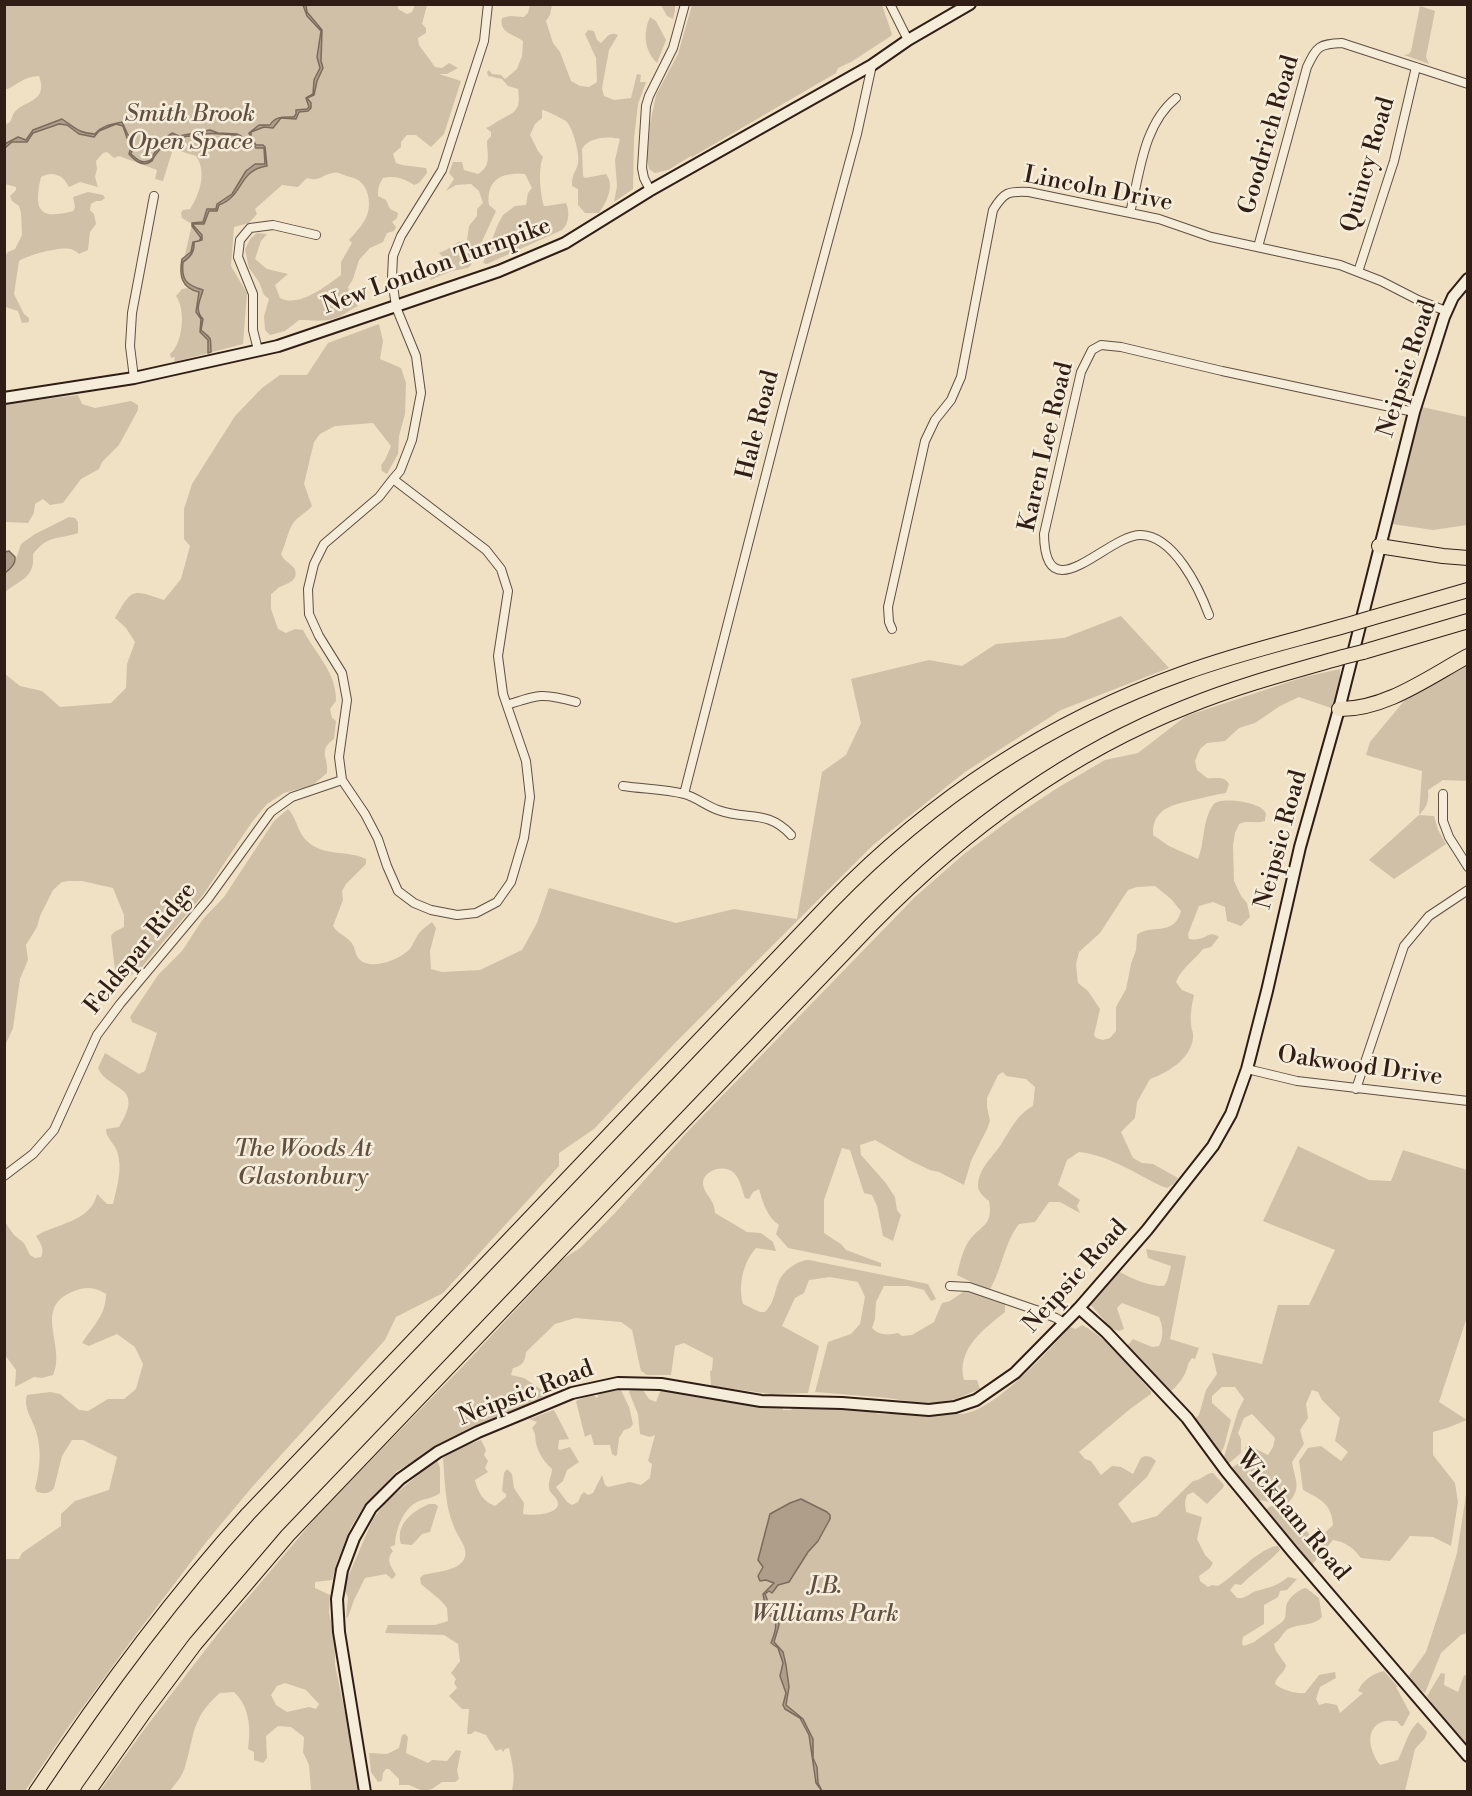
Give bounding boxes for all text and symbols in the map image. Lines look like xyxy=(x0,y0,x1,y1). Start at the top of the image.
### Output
street label: Goodrich Road xyxy=(1234,52,1306,218)
street label: Quincy Road xyxy=(1336,94,1402,236)
park label: Smith Brook Open Space xyxy=(125,101,255,157)
street label: Lincoln Drive xyxy=(1021,161,1175,219)
street label: New London Turnpike xyxy=(319,212,555,322)
street label: Neipsic Road xyxy=(1372,297,1444,441)
street label: Karen Lee Road xyxy=(1014,360,1080,534)
street label: Hale Road xyxy=(732,368,786,482)
street label: Neipsic Road xyxy=(1250,767,1314,913)
street label: Feldspar Ridge xyxy=(79,877,203,1021)
street label: Oakwood Drive xyxy=(1276,1041,1444,1093)
park label: The Woods At Glastonbury xyxy=(234,1136,372,1192)
street label: Neipsic Road xyxy=(1018,1214,1134,1340)
street label: Neipsic Road xyxy=(454,1355,598,1433)
street label: Wickham Road xyxy=(1229,1445,1355,1587)
park label: J.B. Williams Park xyxy=(752,1573,898,1629)

